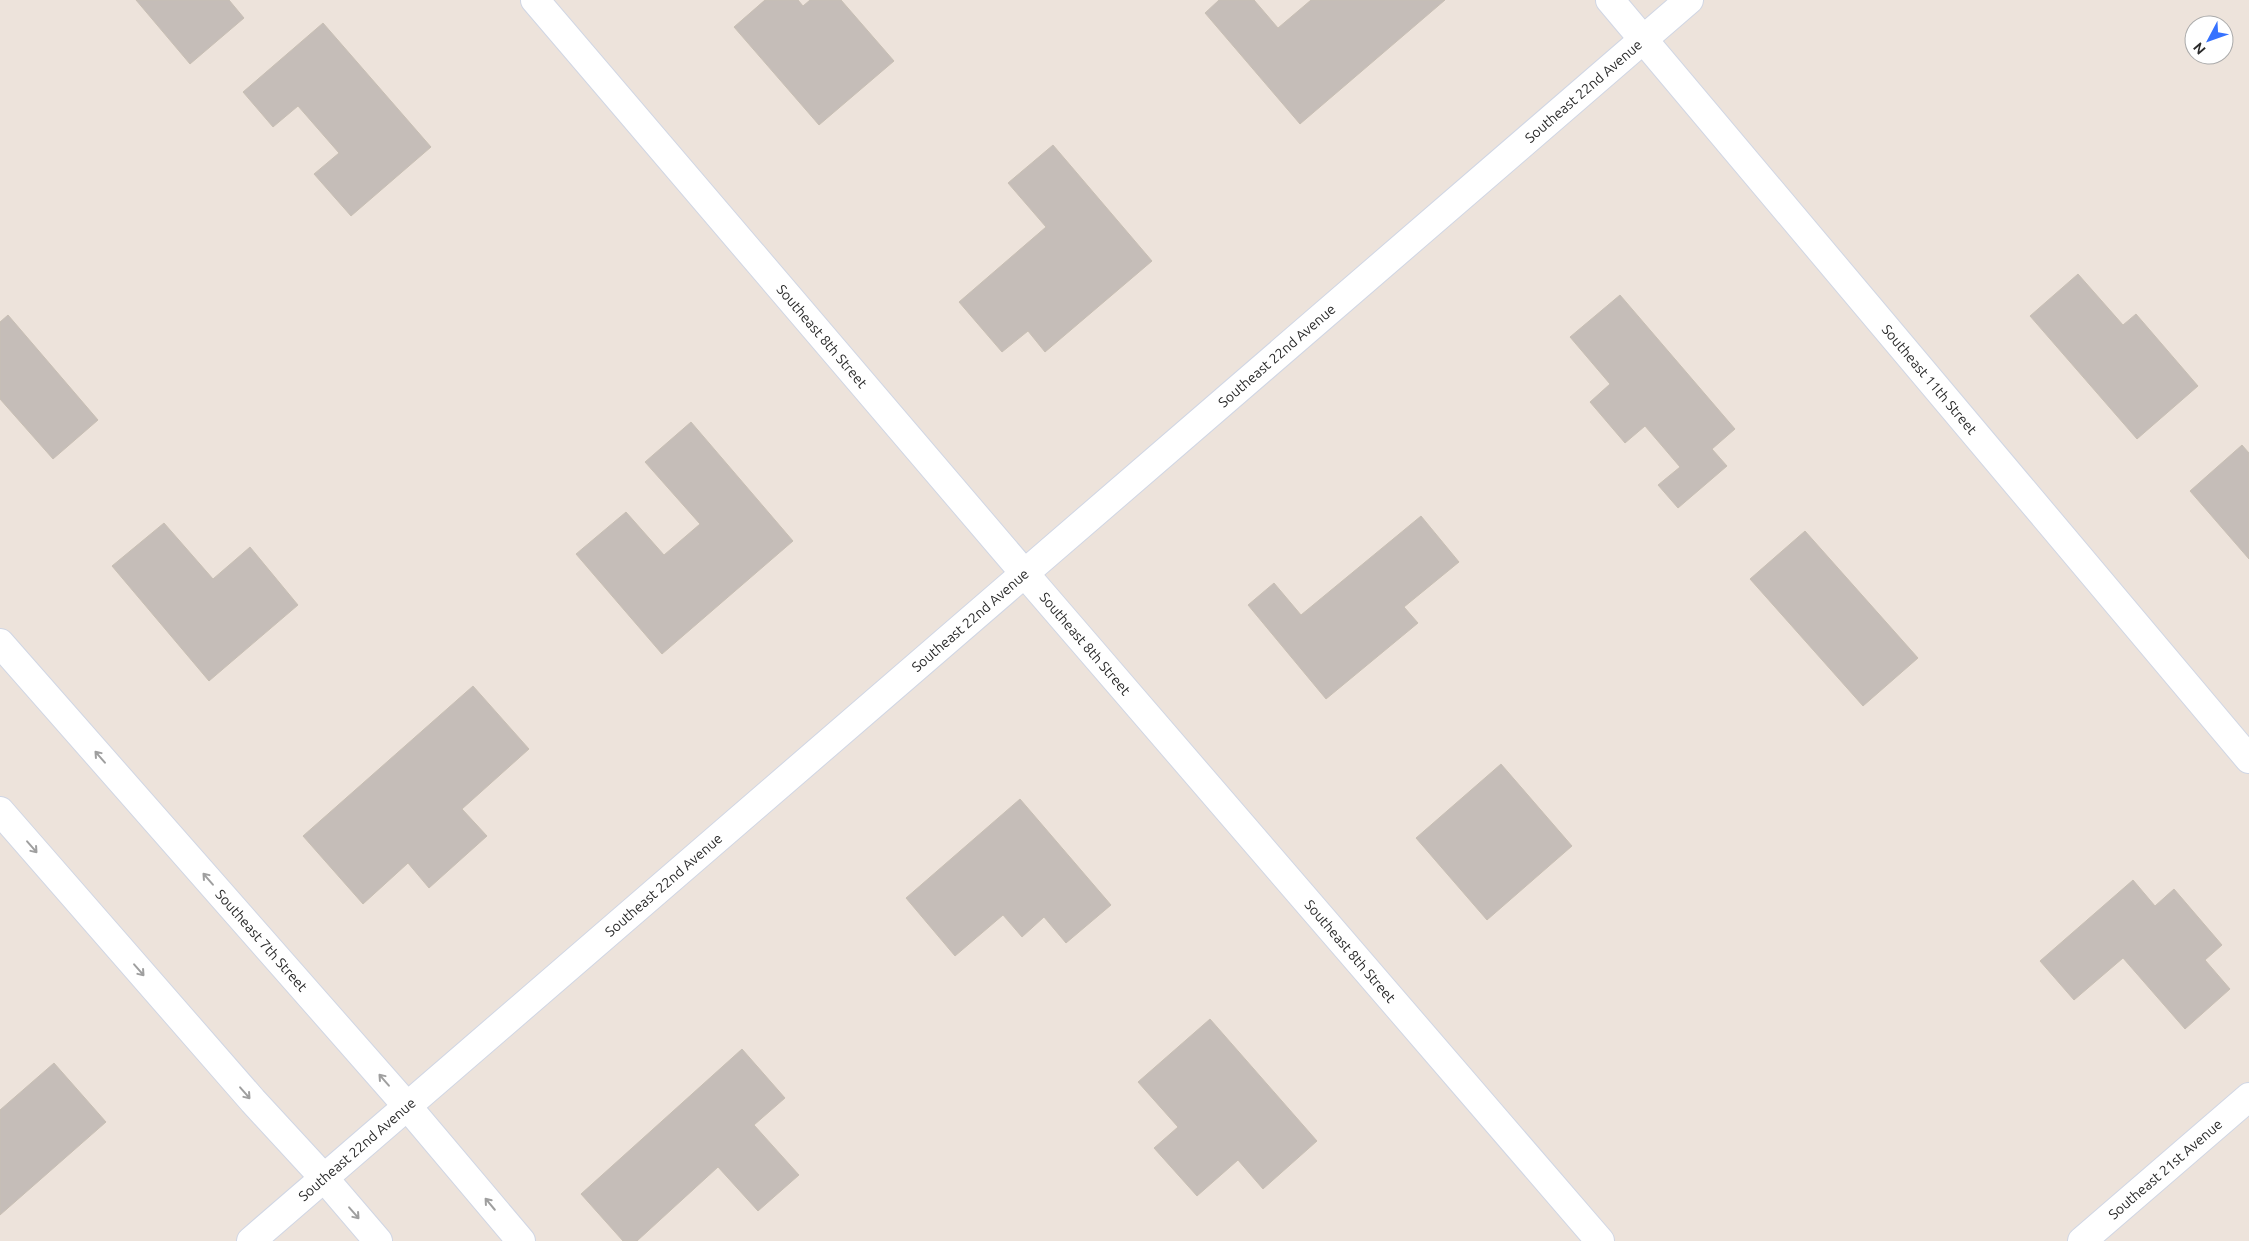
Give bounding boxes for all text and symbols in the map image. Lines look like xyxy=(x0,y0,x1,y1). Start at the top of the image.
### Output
north arrow xyxy=(2184,15,2234,65)
street label: Southeast 22nd Avenue xyxy=(1522,36,1645,146)
text: N xyxy=(2190,39,2209,58)
street label: Southeast 8th Street xyxy=(773,281,871,391)
street label: Southeast 22nd Avenue xyxy=(1215,301,1339,411)
street label: Southeast 11th Street xyxy=(1879,321,1980,438)
street label: Southeast 22nd Avenue xyxy=(908,566,1032,675)
street label: Southeast 8th Street xyxy=(1036,589,1134,699)
one-way arrow xyxy=(95,751,106,764)
street label: Southeast 22nd Avenue xyxy=(602,830,725,940)
one-way arrow xyxy=(26,841,38,854)
one-way arrow xyxy=(202,873,213,886)
street label: Southeast 7th Street xyxy=(212,886,311,995)
street label: Southeast 8th Street xyxy=(1301,897,1399,1006)
one-way arrow xyxy=(133,963,144,976)
one-way arrow xyxy=(379,1074,390,1087)
one-way arrow xyxy=(239,1086,251,1099)
street label: Southeast 22nd Avenue xyxy=(295,1095,419,1204)
street label: Southeast 21st Avenue xyxy=(2105,1116,2225,1222)
one-way arrow xyxy=(485,1198,496,1211)
one-way arrow xyxy=(348,1207,360,1220)

